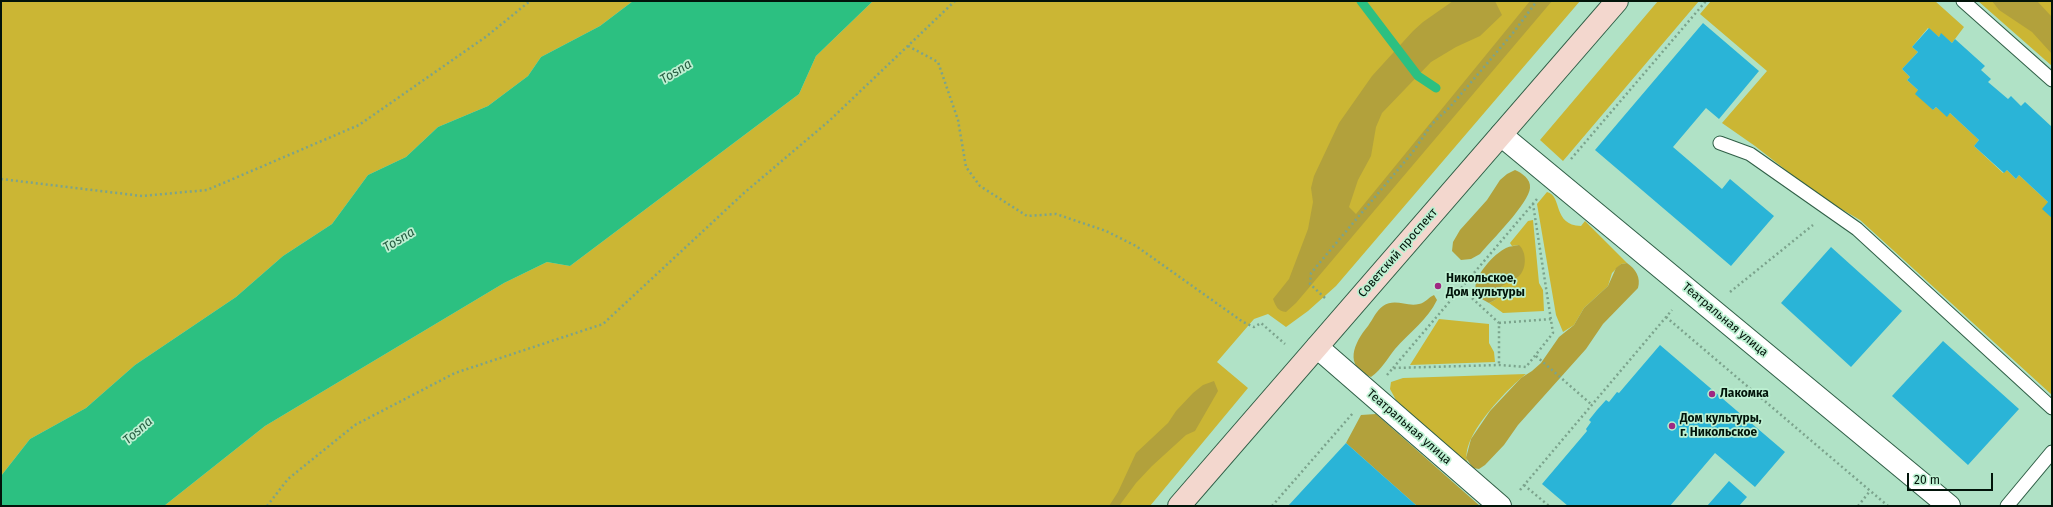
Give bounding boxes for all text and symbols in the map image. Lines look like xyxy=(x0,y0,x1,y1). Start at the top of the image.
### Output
water label: Tosna xyxy=(657,56,695,88)
street label: Советский проспект xyxy=(1355,206,1441,300)
water label: Tosna xyxy=(380,224,418,256)
place label: Никольское, Дом культуры xyxy=(1446,272,1525,300)
street label: Театральная улица xyxy=(1679,280,1771,360)
marker: Никольское, Дом культуры xyxy=(1433,281,1443,291)
street label: Театральная улица xyxy=(1364,386,1454,468)
place label: Лакомка xyxy=(1720,387,1769,401)
marker: Лакомка xyxy=(1707,389,1717,399)
place label: Дом культуры, г. Никольское xyxy=(1680,412,1762,440)
water label: Tosna xyxy=(120,414,156,448)
marker: Дом культуры, г. Никольское xyxy=(1667,421,1677,431)
scale bar xyxy=(1909,465,1995,491)
text: 20 m xyxy=(1914,473,1940,487)

